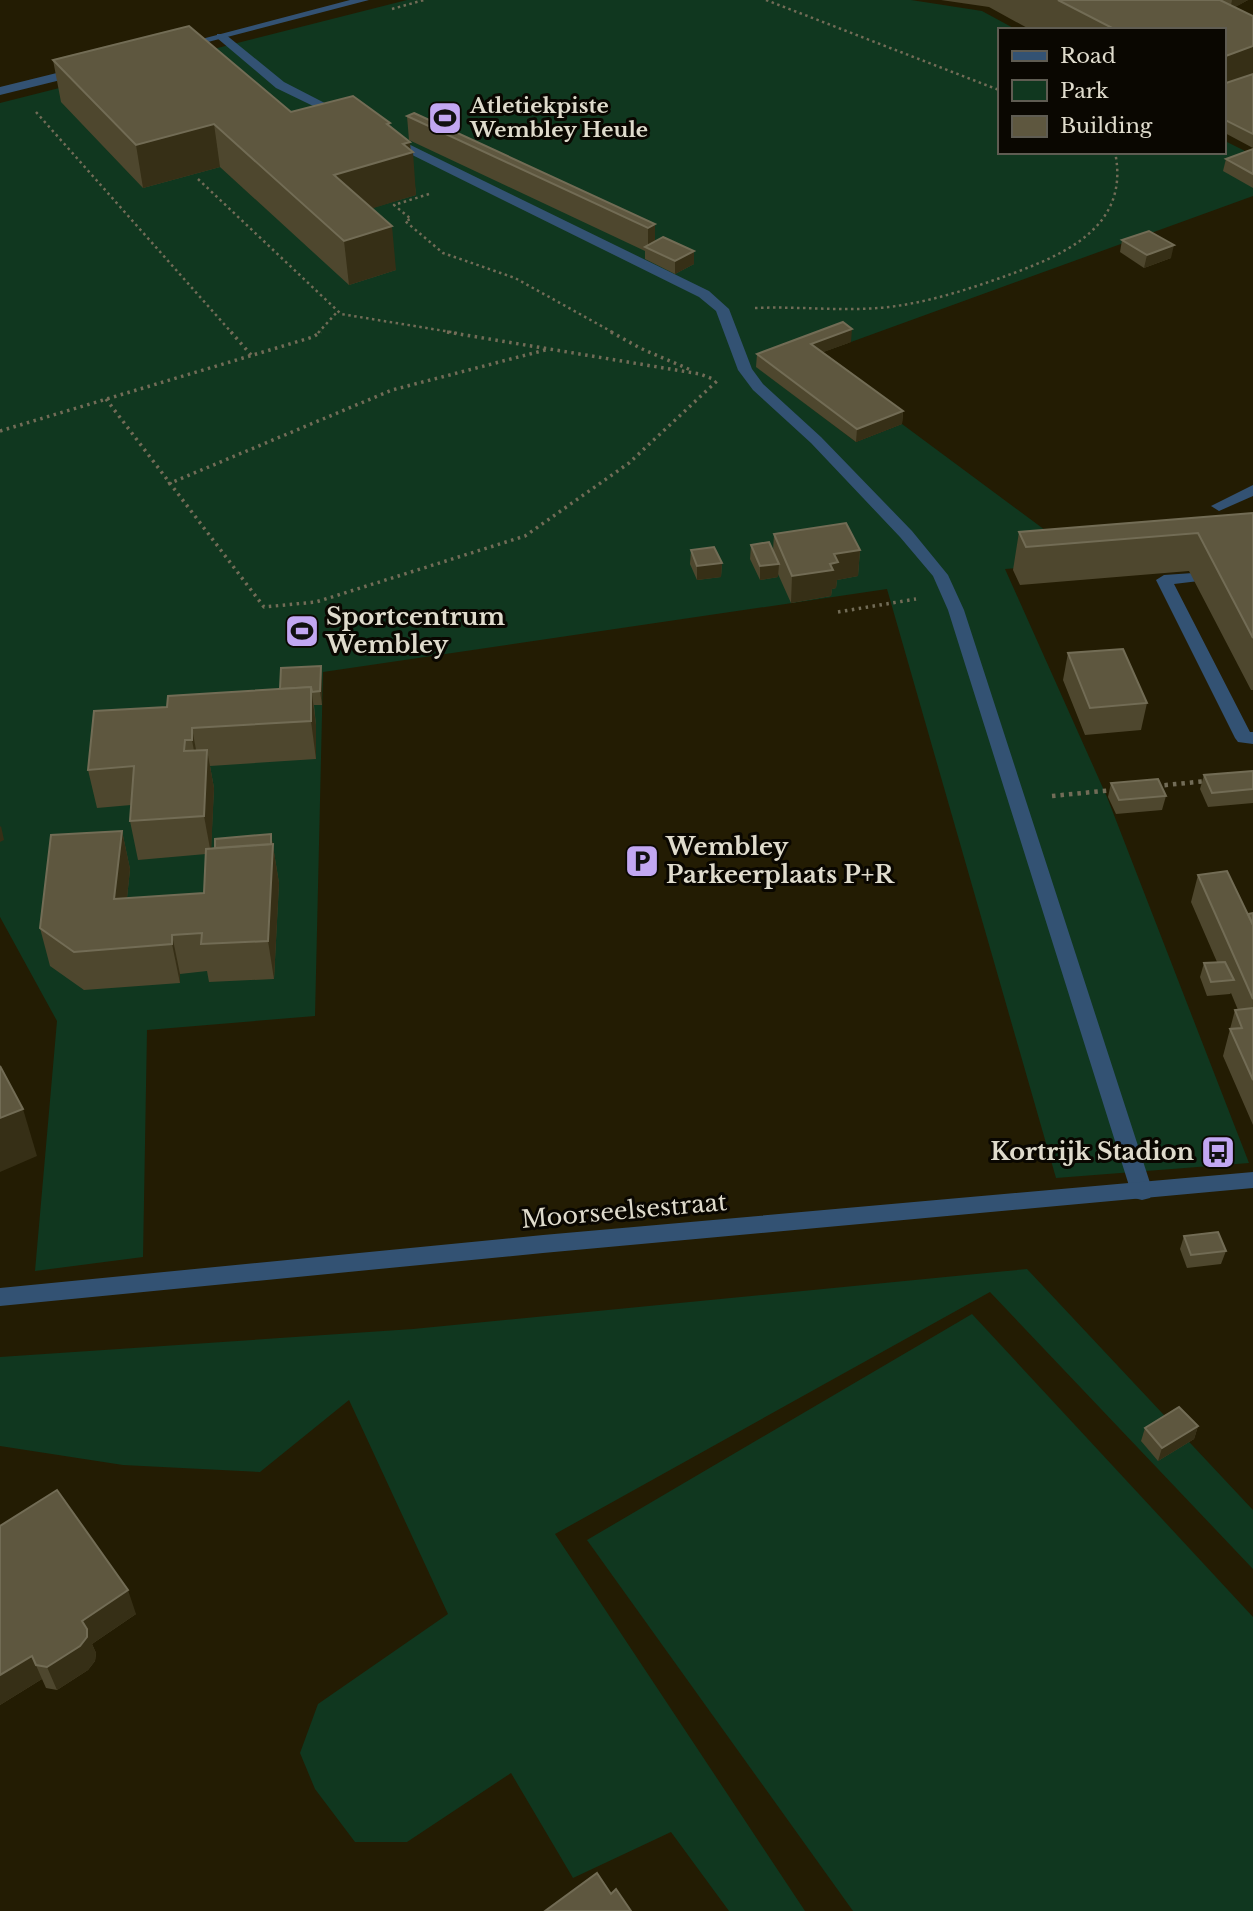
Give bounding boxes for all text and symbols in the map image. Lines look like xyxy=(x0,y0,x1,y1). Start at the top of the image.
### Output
legend xyxy=(998,28,1225,154)
text: Road xyxy=(1060,43,1116,69)
text: Park xyxy=(1060,78,1109,104)
place label: Atletiekpiste Wembley Heule xyxy=(469,93,648,143)
sports icon: Atletiekpiste Wembley Heule xyxy=(426,99,464,137)
text: Building xyxy=(1060,113,1153,139)
place label: Sportcentrum Wembley xyxy=(325,602,506,659)
sports icon: Sportcentrum Wembley xyxy=(283,612,321,650)
place label: Wembley Parkeerplaats P+R xyxy=(665,832,895,889)
parking icon: Wembley Parkeerplaats P+R xyxy=(623,842,661,880)
bus stop icon: Kortrijk Stadion xyxy=(1199,1133,1237,1171)
place label: Kortrijk Stadion xyxy=(990,1137,1195,1166)
street label: Moorseelsestraat xyxy=(520,1187,728,1234)

